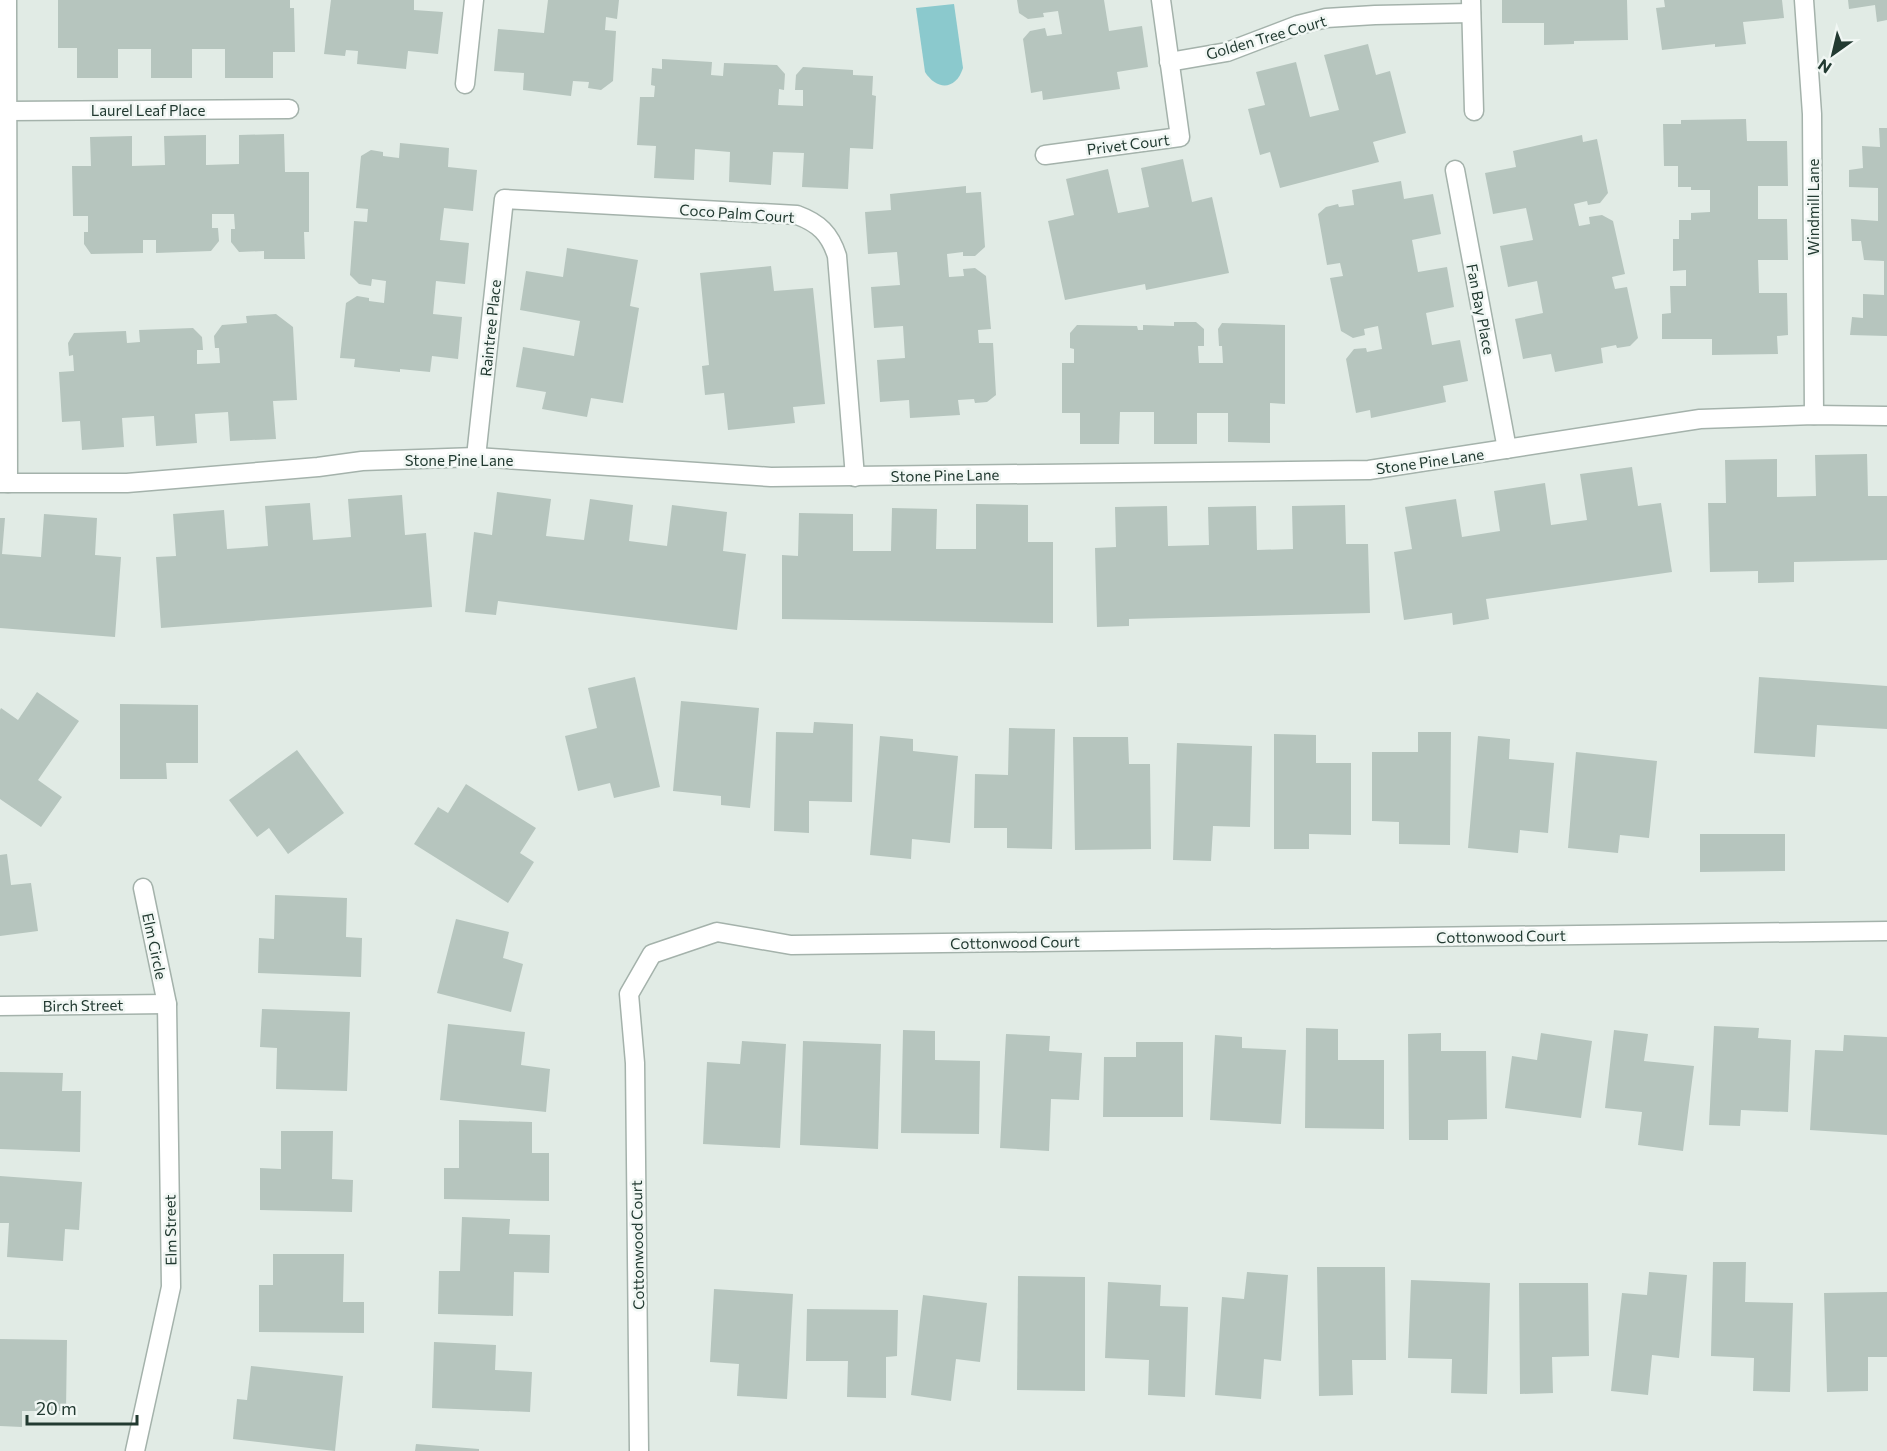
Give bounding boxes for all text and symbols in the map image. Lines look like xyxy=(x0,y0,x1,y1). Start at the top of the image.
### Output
street label: Golden Tree Court xyxy=(1204,11,1328,63)
north arrow xyxy=(1803,24,1863,84)
text: N xyxy=(1814,56,1835,78)
street label: Laurel Leaf Place xyxy=(91,101,205,119)
street label: Privet Court xyxy=(1086,130,1170,158)
street label: Windmill Lane xyxy=(1804,159,1822,255)
street label: Coco Palm Court xyxy=(679,200,795,226)
street label: Fan Bay Place xyxy=(1463,262,1499,356)
street label: Raintree Place xyxy=(476,279,504,377)
street label: Stone Pine Lane xyxy=(1375,445,1485,477)
street label: Stone Pine Lane xyxy=(405,451,513,469)
street label: Stone Pine Lane xyxy=(891,465,1000,485)
street label: Elm Circle xyxy=(139,911,171,981)
street label: Cottonwood Court xyxy=(1436,926,1566,946)
street label: Cottonwood Court xyxy=(950,932,1080,952)
street label: Birch Street xyxy=(43,995,123,1015)
street label: Cottonwood Court xyxy=(627,1180,647,1310)
street label: Elm Street xyxy=(160,1194,180,1266)
scale bar xyxy=(27,1388,136,1426)
text: 20 m xyxy=(36,1397,77,1419)

